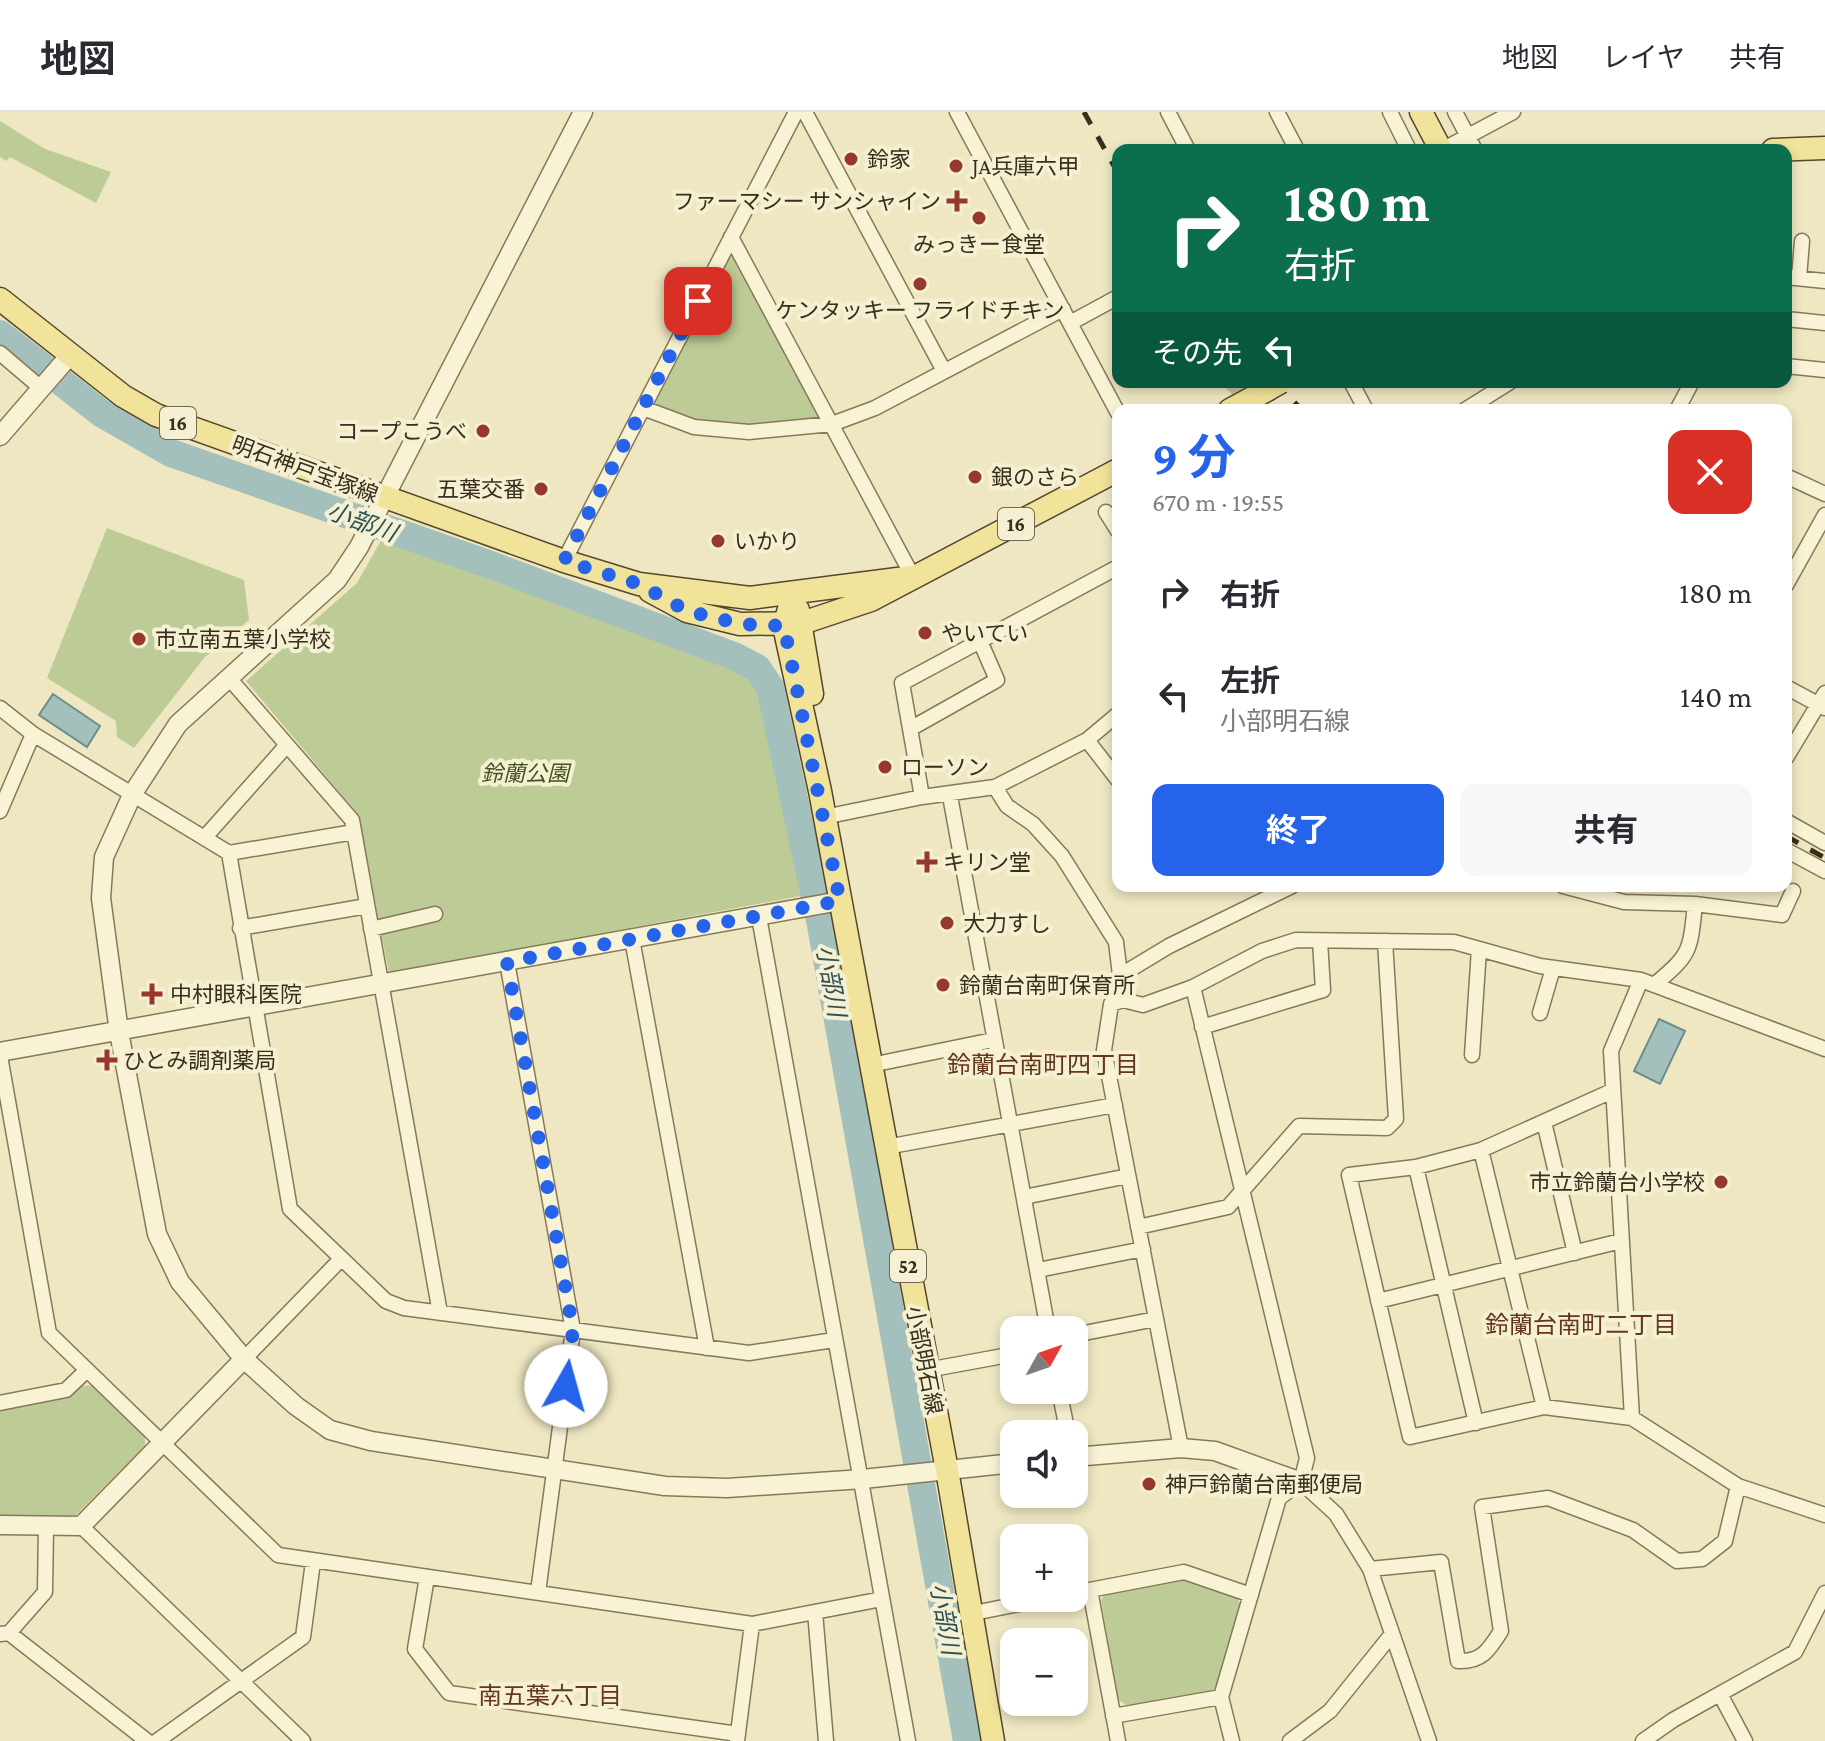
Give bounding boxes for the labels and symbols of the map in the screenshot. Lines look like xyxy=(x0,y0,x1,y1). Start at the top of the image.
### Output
place label: 鈴家 xyxy=(867,147,911,172)
marker: 鈴家 xyxy=(842,150,860,168)
place label: JA兵庫六甲 xyxy=(970,154,1079,179)
marker: JA兵庫六甲 xyxy=(947,157,965,175)
place label: ファーマシー サンシャイン xyxy=(673,189,941,214)
marker: ファーマシー サンシャイン xyxy=(948,192,966,210)
marker: みっきー食堂 xyxy=(970,209,988,227)
place label: みっきー食堂 xyxy=(913,232,1045,257)
pin xyxy=(664,267,732,335)
marker: ケンタッキー フライドチキン xyxy=(911,275,929,293)
place label: ケンタッキー フライドチキン xyxy=(776,298,1064,323)
road number: 16 xyxy=(160,407,196,439)
place label: コープこうべ xyxy=(336,419,467,444)
marker: コープこうべ xyxy=(474,422,492,440)
street label: 明石神戸宝塚線 xyxy=(228,431,381,508)
place label: 銀のさら xyxy=(991,465,1079,490)
marker: 銀のさら xyxy=(966,468,984,486)
place label: 五葉交番 xyxy=(437,477,525,502)
marker: 五葉交番 xyxy=(532,480,550,498)
water label: 小部川 xyxy=(324,497,403,548)
road number: 16 xyxy=(998,508,1034,540)
place label: いかり xyxy=(734,529,800,554)
marker: いかり xyxy=(709,532,727,550)
place label: やいてい xyxy=(941,621,1028,646)
marker: やいてい xyxy=(916,624,934,642)
place label: 市立南五葉小学校 xyxy=(155,627,331,652)
marker: 市立南五葉小学校 xyxy=(130,630,148,648)
place label: ローソン xyxy=(901,755,989,780)
marker: ローソン xyxy=(876,758,894,776)
park label: 鈴蘭公園 xyxy=(481,761,572,786)
place label: キリン堂 xyxy=(943,850,1031,875)
marker: キリン堂 xyxy=(918,853,936,871)
place label: 大力すし xyxy=(963,911,1051,936)
marker: 大力すし xyxy=(938,914,956,932)
water label: 小部川 xyxy=(812,943,852,1022)
place label: 鈴蘭台南町保育所 xyxy=(959,973,1135,998)
marker: 鈴蘭台南町保育所 xyxy=(934,976,952,994)
place label: 中村眼科医院 xyxy=(170,982,302,1007)
marker: 中村眼科医院 xyxy=(141,983,163,1005)
place label: ひとみ調剤薬局 xyxy=(123,1048,276,1073)
marker: ひとみ調剤薬局 xyxy=(98,1051,116,1069)
district label: 鈴蘭台南町四丁目 xyxy=(947,1051,1139,1078)
place label: 市立鈴蘭台小学校 xyxy=(1529,1170,1705,1195)
marker: 市立鈴蘭台小学校 xyxy=(1712,1173,1730,1191)
road number: 52 xyxy=(890,1250,926,1282)
street label: 小部明石線 xyxy=(902,1304,947,1416)
district label: 鈴蘭台南町二丁目 xyxy=(1485,1311,1677,1338)
north arrow xyxy=(1000,1316,1088,1404)
position arrow xyxy=(524,1344,608,1428)
place label: 神戸鈴蘭台南郵便局 xyxy=(1165,1472,1363,1497)
marker: 神戸鈴蘭台南郵便局 xyxy=(1140,1475,1158,1493)
water label: 小部川 xyxy=(926,1581,966,1660)
district label: 南五葉六丁目 xyxy=(478,1682,622,1709)

